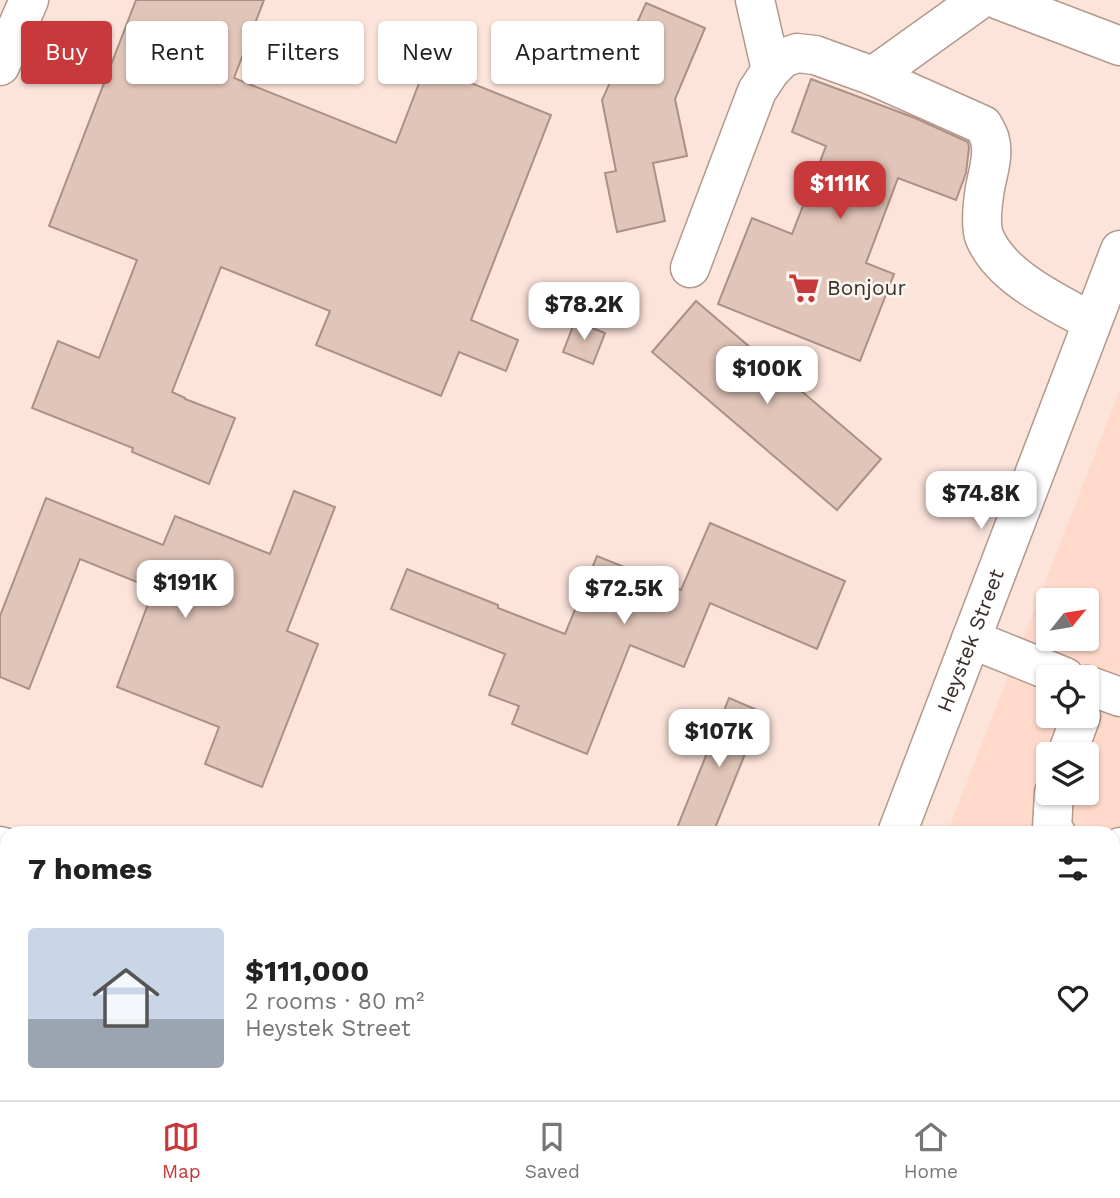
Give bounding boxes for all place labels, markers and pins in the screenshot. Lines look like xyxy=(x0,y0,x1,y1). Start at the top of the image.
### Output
pin: $111K xyxy=(791,162,889,221)
supermarket icon: Bonjour xyxy=(787,271,821,305)
place label: Bonjour xyxy=(827,275,906,300)
pin: $78.2K xyxy=(527,282,641,342)
pin: $100K xyxy=(718,346,816,406)
pin: $74.8K xyxy=(924,472,1038,531)
pin: $191K xyxy=(136,560,234,620)
pin: $72.5K xyxy=(567,566,681,626)
pin: $107K xyxy=(670,710,768,769)

